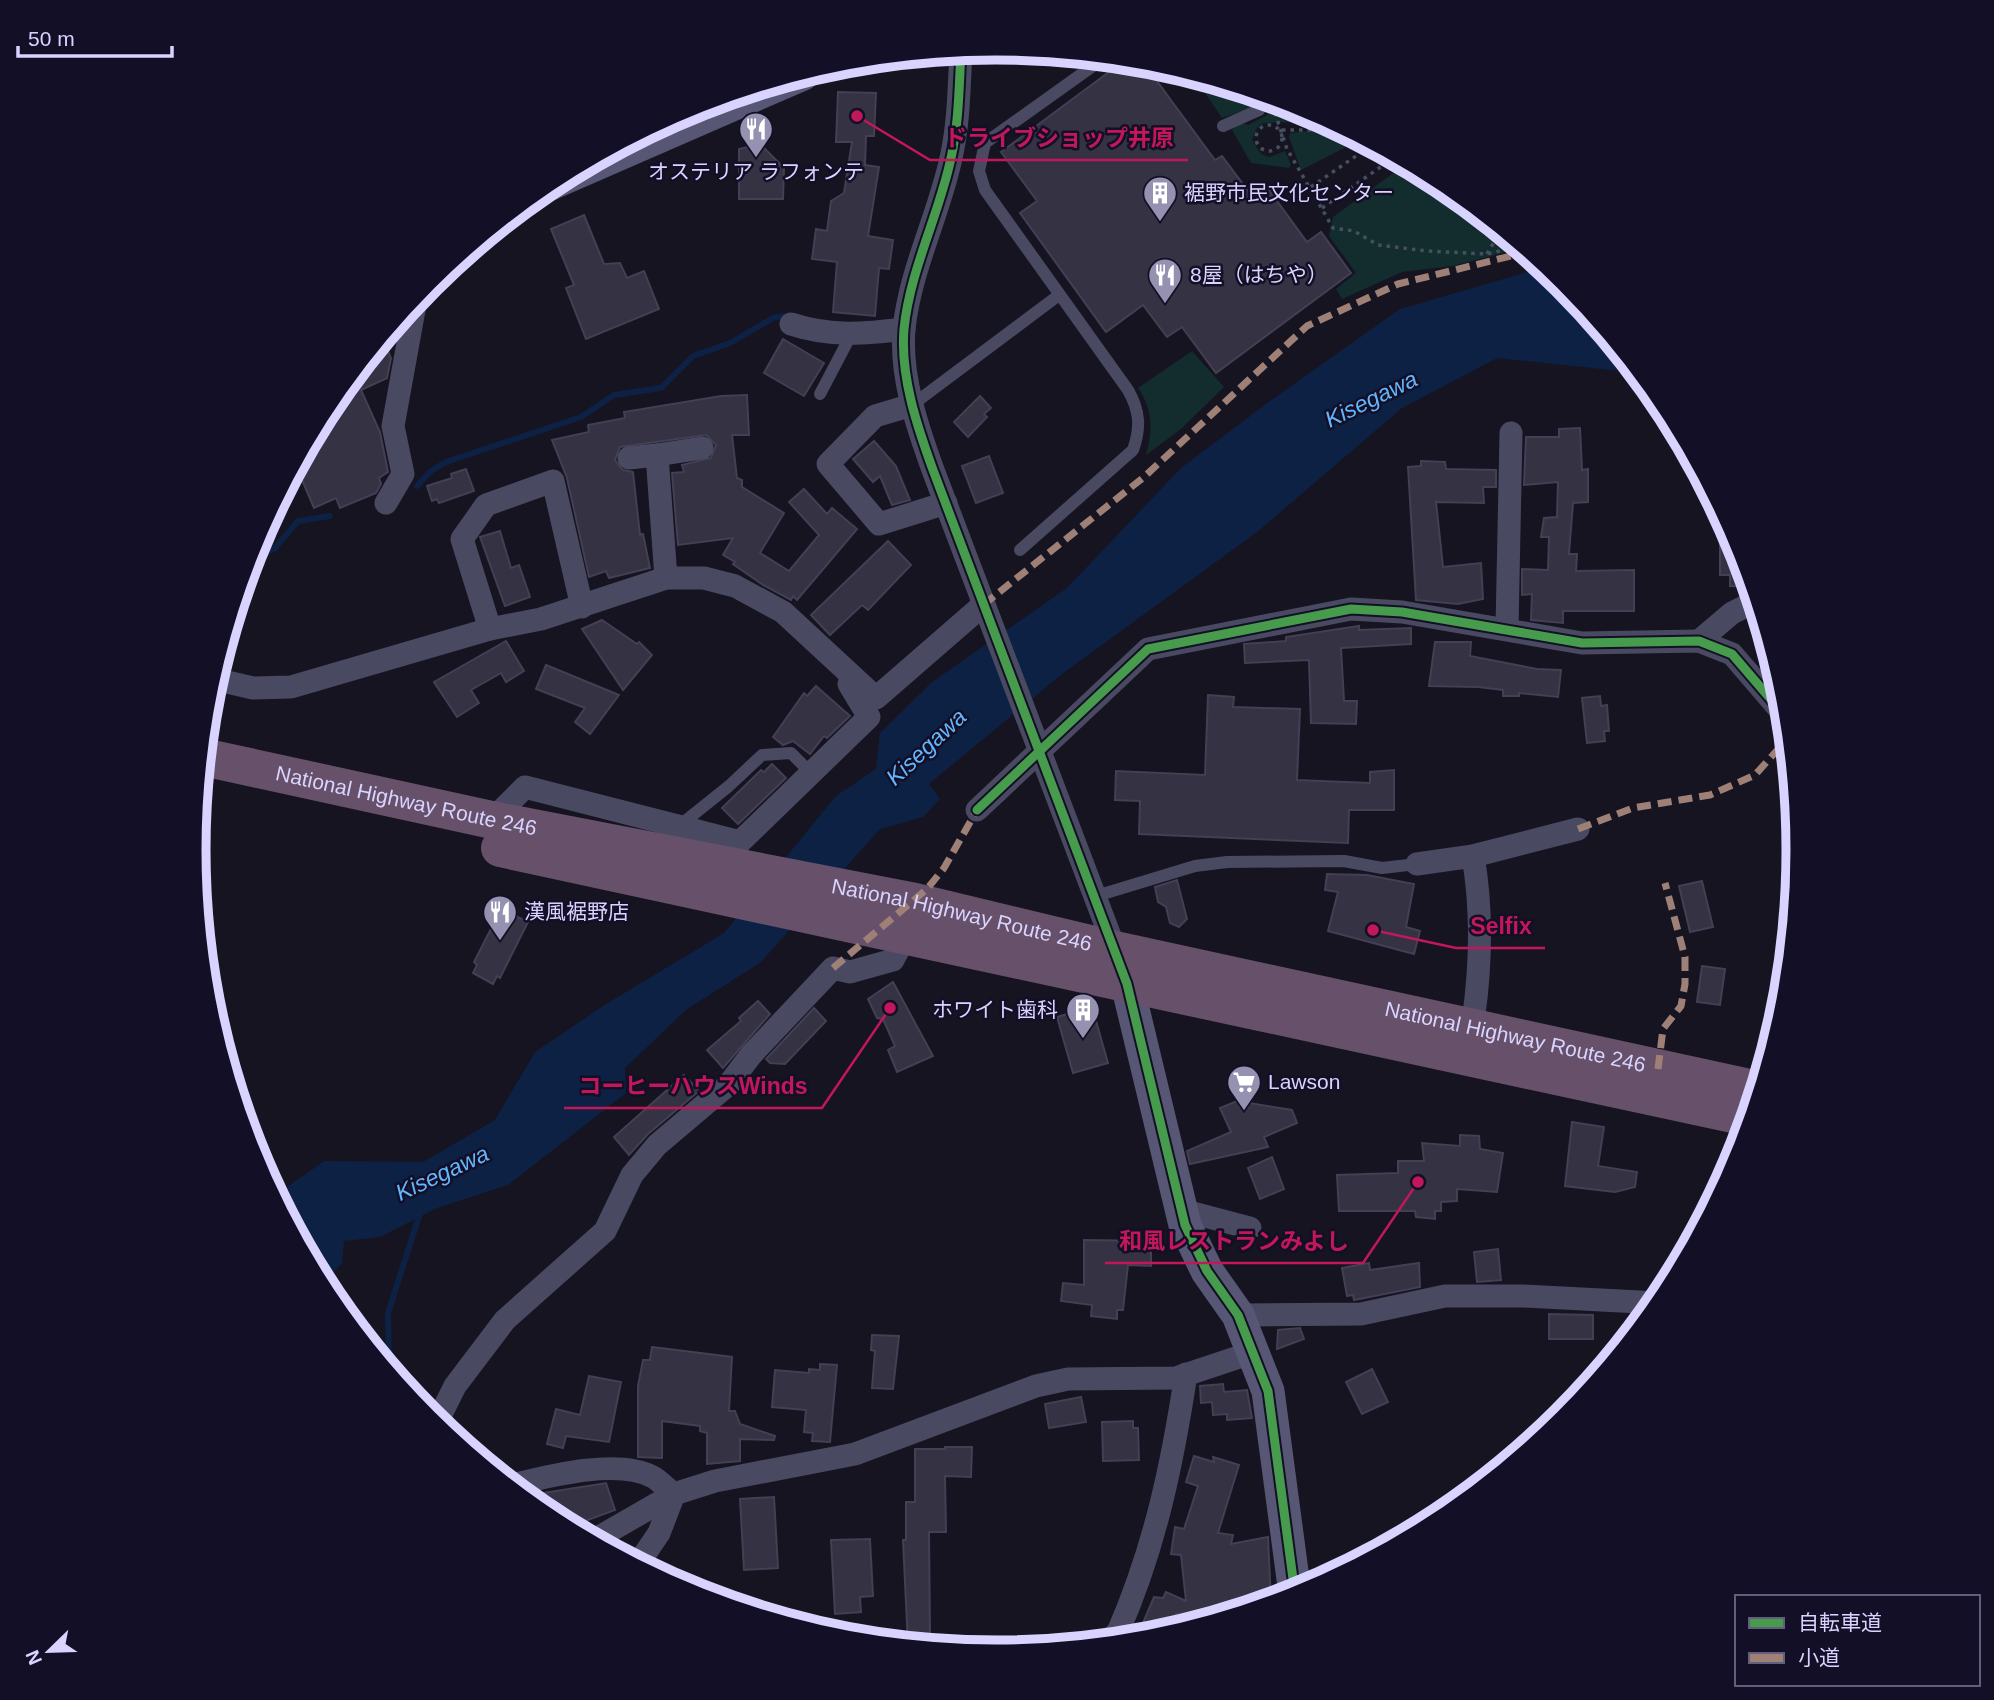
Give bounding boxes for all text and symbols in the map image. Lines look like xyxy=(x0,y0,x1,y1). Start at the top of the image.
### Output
scale bar xyxy=(18,14,172,58)
text: 50 m xyxy=(28,27,75,50)
restaurant icon: オステリア ラフォンテ xyxy=(737,110,775,159)
callout: ドライブショップ井原 xyxy=(930,116,1188,160)
text: ドライブショップ井原 xyxy=(944,125,1174,151)
place label: オステリア ラフォンテ xyxy=(648,160,864,183)
building icon: 裾野市民文化センター xyxy=(1141,174,1179,223)
place label: 裾野市民文化センター xyxy=(1184,181,1394,204)
restaurant icon: 8屋（はちや） xyxy=(1146,256,1184,305)
place label: 8屋（はちや） xyxy=(1190,263,1328,286)
water label: Kisegawa xyxy=(1320,365,1422,433)
water label: Kisegawa xyxy=(881,703,971,791)
street label: National Highway Route 246 xyxy=(274,761,539,839)
street label: National Highway Route 246 xyxy=(830,874,1094,955)
restaurant icon: 漢風裾野店 xyxy=(481,893,519,942)
place label: 漢風裾野店 xyxy=(524,900,629,923)
callout: Selfix xyxy=(1456,904,1545,948)
text: Selfix xyxy=(1470,913,1532,939)
building icon: ホワイト歯科 xyxy=(1064,991,1102,1040)
street label: National Highway Route 246 xyxy=(1383,997,1648,1076)
place label: ホワイト歯科 xyxy=(932,998,1058,1021)
supermarket icon: Lawson xyxy=(1225,1063,1263,1112)
callout: コーヒーハウスWinds xyxy=(564,1064,822,1108)
place label: Lawson xyxy=(1268,1070,1340,1093)
text: コーヒーハウスWinds xyxy=(578,1073,808,1099)
water label: Kisegawa xyxy=(391,1140,493,1206)
callout: 和風レストランみよし xyxy=(1105,1219,1363,1263)
text: 和風レストランみよし xyxy=(1119,1228,1349,1254)
legend xyxy=(1735,1595,1980,1686)
text: 自転車道 xyxy=(1798,1611,1882,1634)
north arrow xyxy=(14,1616,84,1686)
text: 小道 xyxy=(1798,1646,1840,1669)
text: N xyxy=(21,1647,46,1668)

